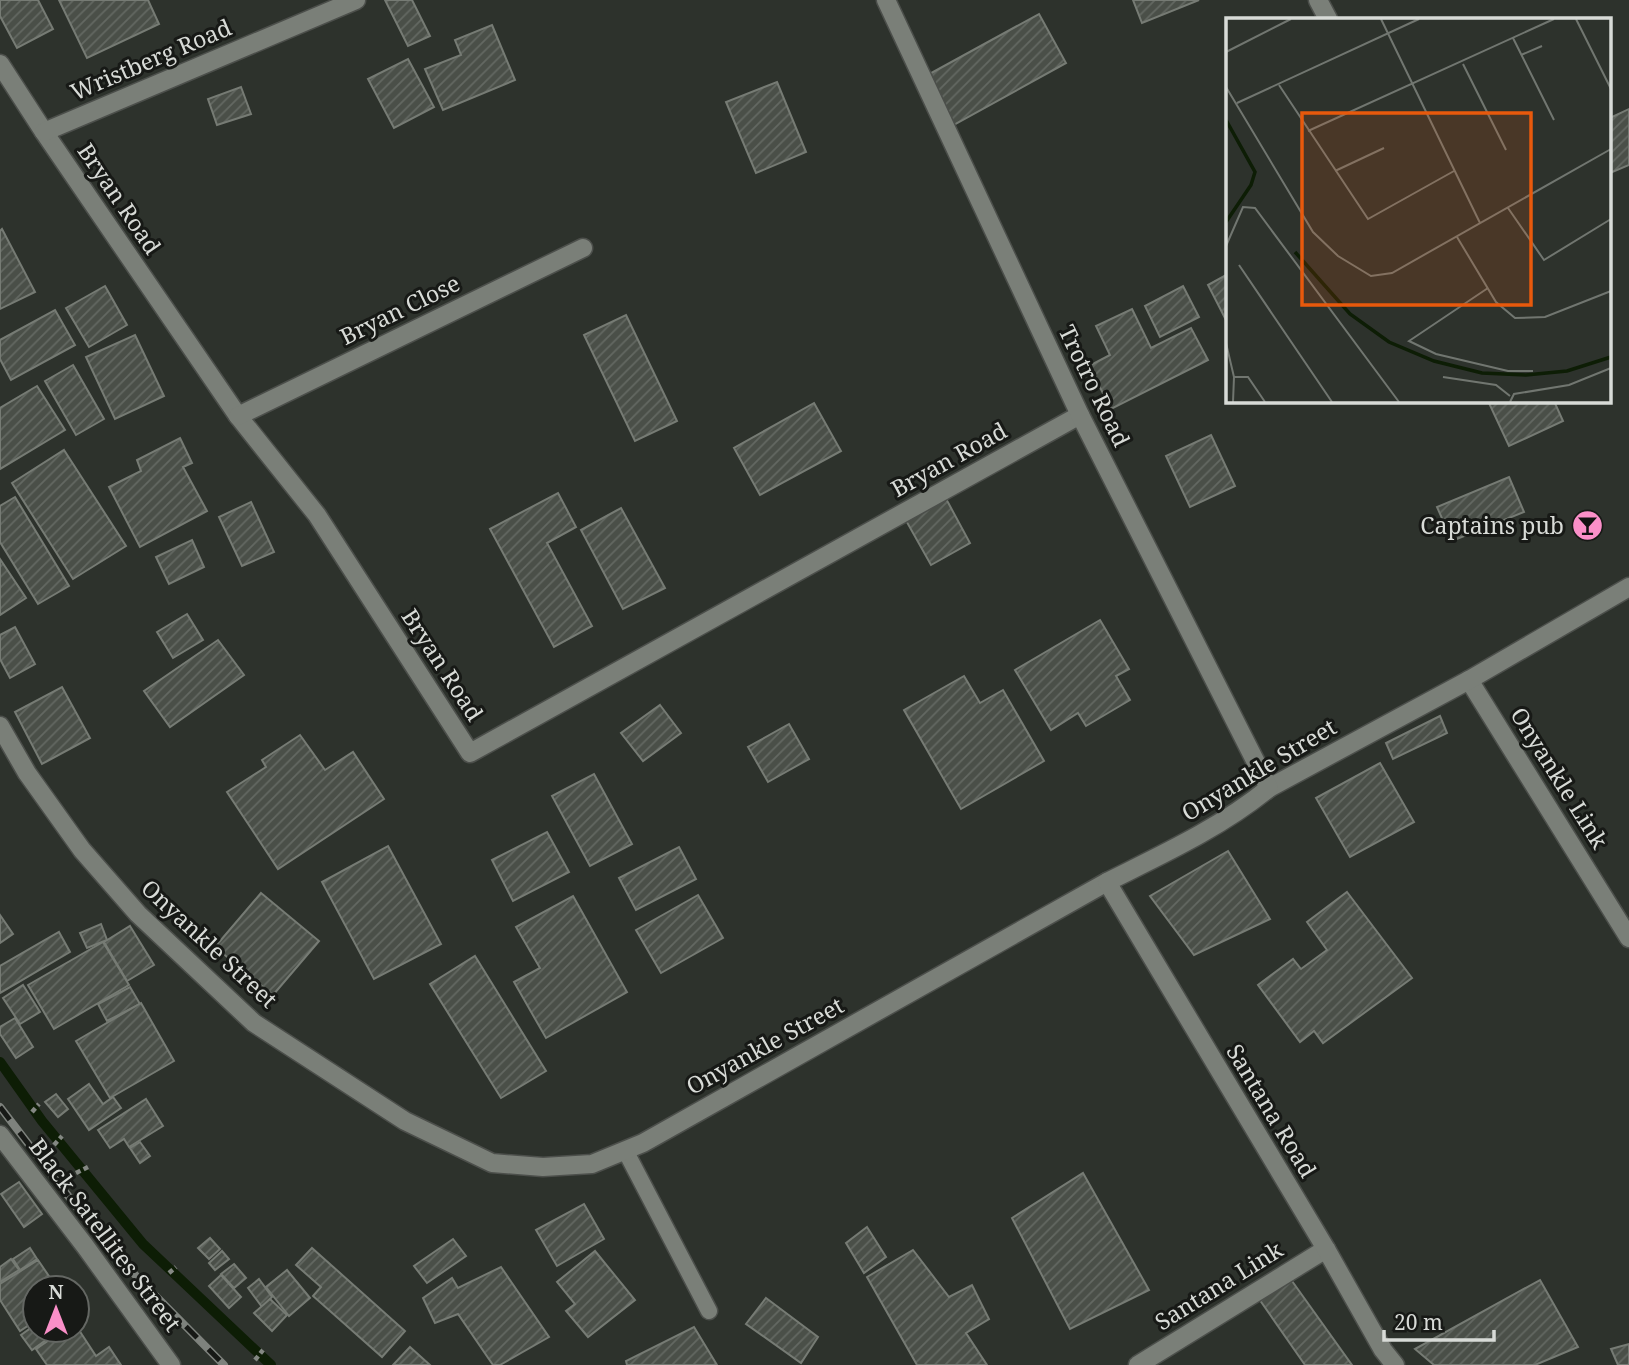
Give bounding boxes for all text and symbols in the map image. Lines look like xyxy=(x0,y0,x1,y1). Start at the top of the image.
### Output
street label: Wristberg Road xyxy=(65,11,236,107)
inset map xyxy=(1226,18,1612,402)
street label: Bryan Road xyxy=(71,136,169,260)
street label: Bryan Close xyxy=(334,266,465,352)
street label: Trotro Road xyxy=(1052,319,1138,452)
street label: Bryan Road xyxy=(885,414,1012,504)
place label: Captains pub xyxy=(1420,509,1564,541)
bar icon: Captains pub xyxy=(1570,509,1604,543)
street label: Bryan Road xyxy=(395,602,491,727)
street label: Onyankle Link xyxy=(1504,701,1616,855)
street label: Onyankle Street xyxy=(1175,710,1342,828)
street label: Onyankle Street xyxy=(135,872,285,1015)
street label: Onyankle Street xyxy=(680,989,849,1102)
street label: Santana Road xyxy=(1219,1038,1324,1183)
street label: Black Satellites Street xyxy=(23,1131,189,1338)
street label: Santana Link xyxy=(1148,1233,1289,1337)
north arrow xyxy=(21,1274,91,1344)
text: N xyxy=(49,1279,64,1305)
scale bar xyxy=(1384,1298,1494,1342)
text: 20 m xyxy=(1394,1308,1443,1336)

